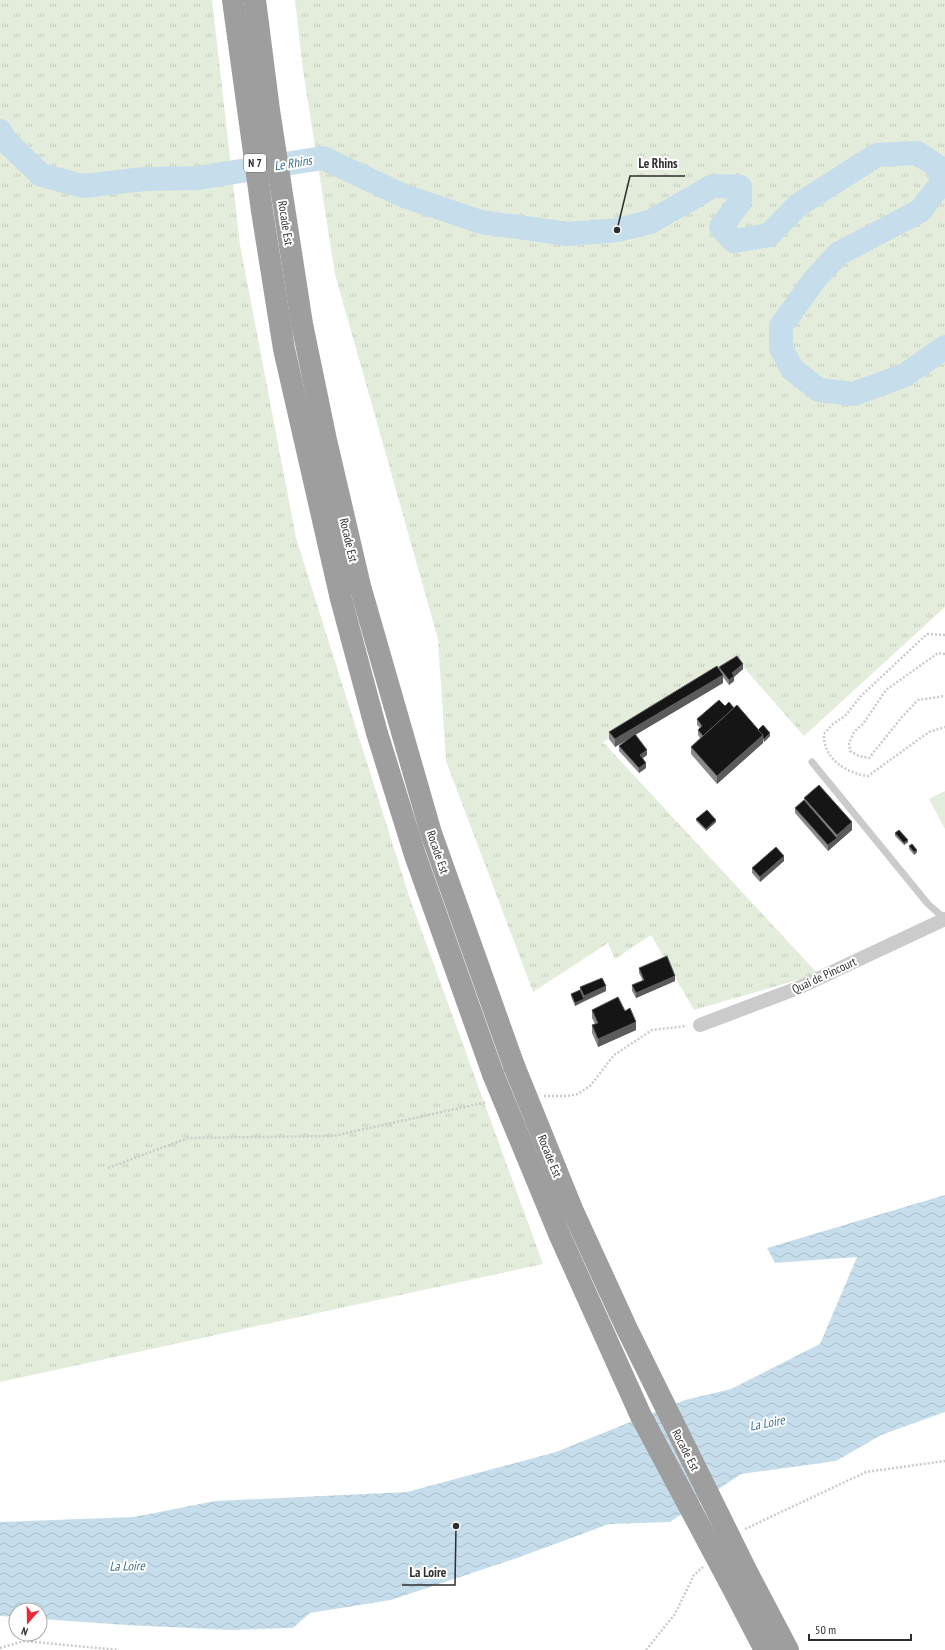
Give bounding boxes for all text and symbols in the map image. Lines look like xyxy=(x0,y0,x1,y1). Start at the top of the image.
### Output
water label: Le Rhins xyxy=(273,151,315,174)
callout: Le Rhins xyxy=(630,151,685,176)
road number: N 7 xyxy=(244,154,266,172)
text: Le Rhins xyxy=(638,155,678,172)
street label: Rocade Est xyxy=(275,200,297,247)
street label: Rocade Est xyxy=(337,517,361,564)
street label: Rocade Est xyxy=(424,828,453,876)
street label: Quai de Pincourt xyxy=(790,953,859,996)
street label: Rocade Est xyxy=(535,1132,566,1180)
water label: La Loire xyxy=(748,1411,788,1435)
street label: Rocade Est xyxy=(669,1427,703,1474)
water label: La Loire xyxy=(109,1557,146,1575)
callout: La Loire xyxy=(402,1560,455,1585)
text: La Loire xyxy=(410,1564,447,1581)
north arrow xyxy=(8,1602,48,1642)
scale bar xyxy=(809,1616,911,1642)
text: 50 m xyxy=(815,1622,836,1637)
text: N xyxy=(19,1624,30,1639)

